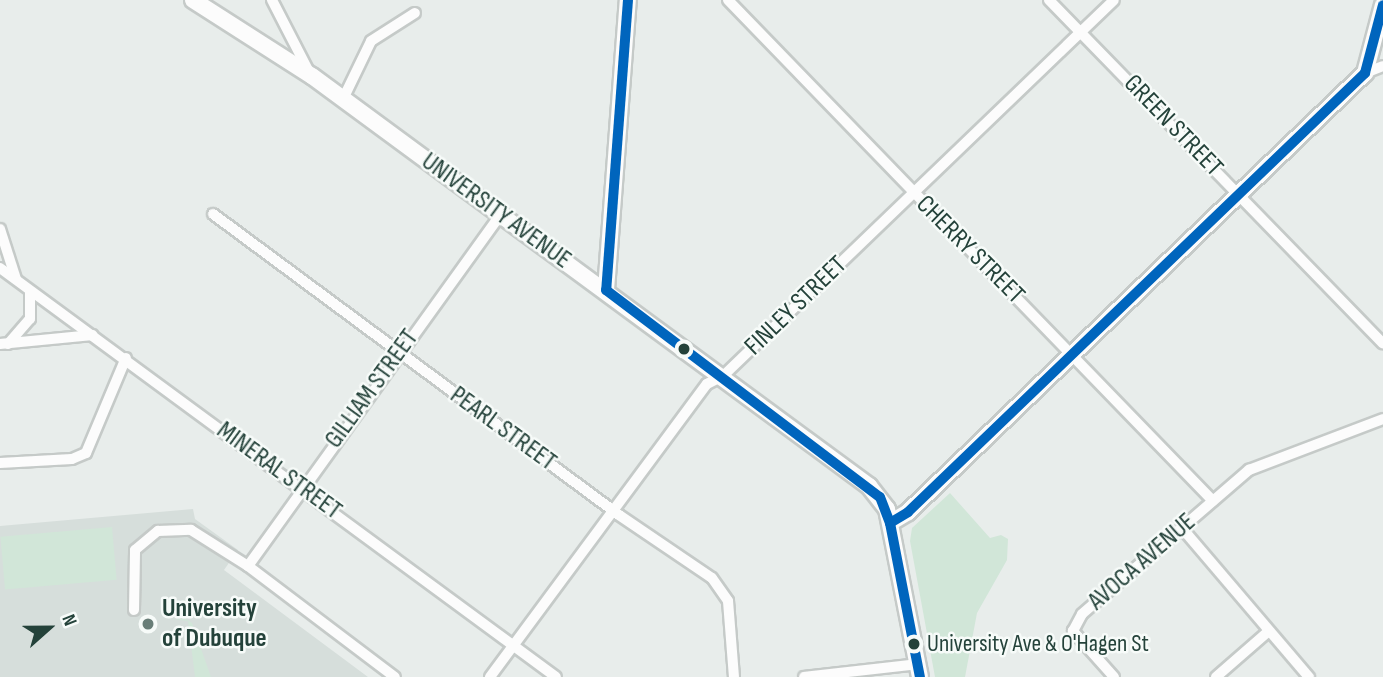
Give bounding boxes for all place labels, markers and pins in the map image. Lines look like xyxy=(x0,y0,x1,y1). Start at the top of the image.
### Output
unlabelled marker xyxy=(677,342,691,356)
place label: University of Dubuque xyxy=(162,593,267,654)
marker: University of Dubuque xyxy=(140,616,156,632)
place label: University Ave & O'Hagen St xyxy=(927,630,1149,658)
marker: University Ave & O'Hagen St xyxy=(907,637,921,651)

